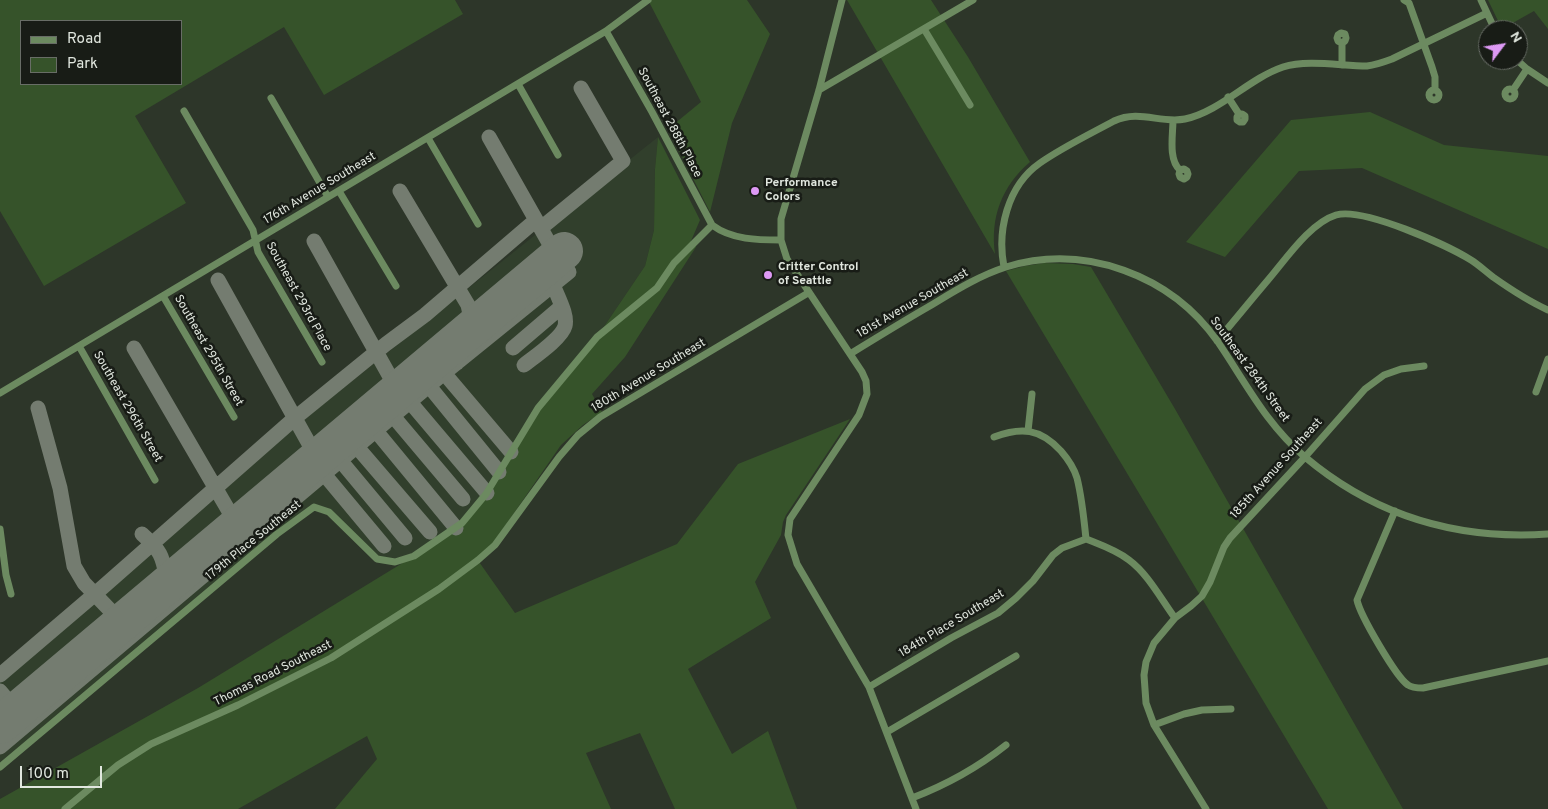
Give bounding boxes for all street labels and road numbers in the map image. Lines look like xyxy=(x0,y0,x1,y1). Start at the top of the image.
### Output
street label: Southeast 288th Place xyxy=(634,65,704,181)
street label: 176th Avenue Southeast xyxy=(261,150,379,228)
street label: Southeast 293rd Place xyxy=(262,240,334,354)
street label: 181st Avenue Southeast xyxy=(855,266,971,342)
street label: Southeast 295th Street xyxy=(170,293,246,409)
street label: Southeast 284th Street xyxy=(1206,315,1292,425)
street label: 180th Avenue Southeast xyxy=(589,336,709,416)
street label: Southeast 296th Street xyxy=(89,349,165,465)
street label: 185th Avenue Southeast xyxy=(1228,416,1326,522)
street label: 179th Place Southeast xyxy=(203,498,305,584)
street label: 184th Place Southeast xyxy=(897,587,1007,661)
street label: Thomas Road Southeast xyxy=(212,638,334,710)

